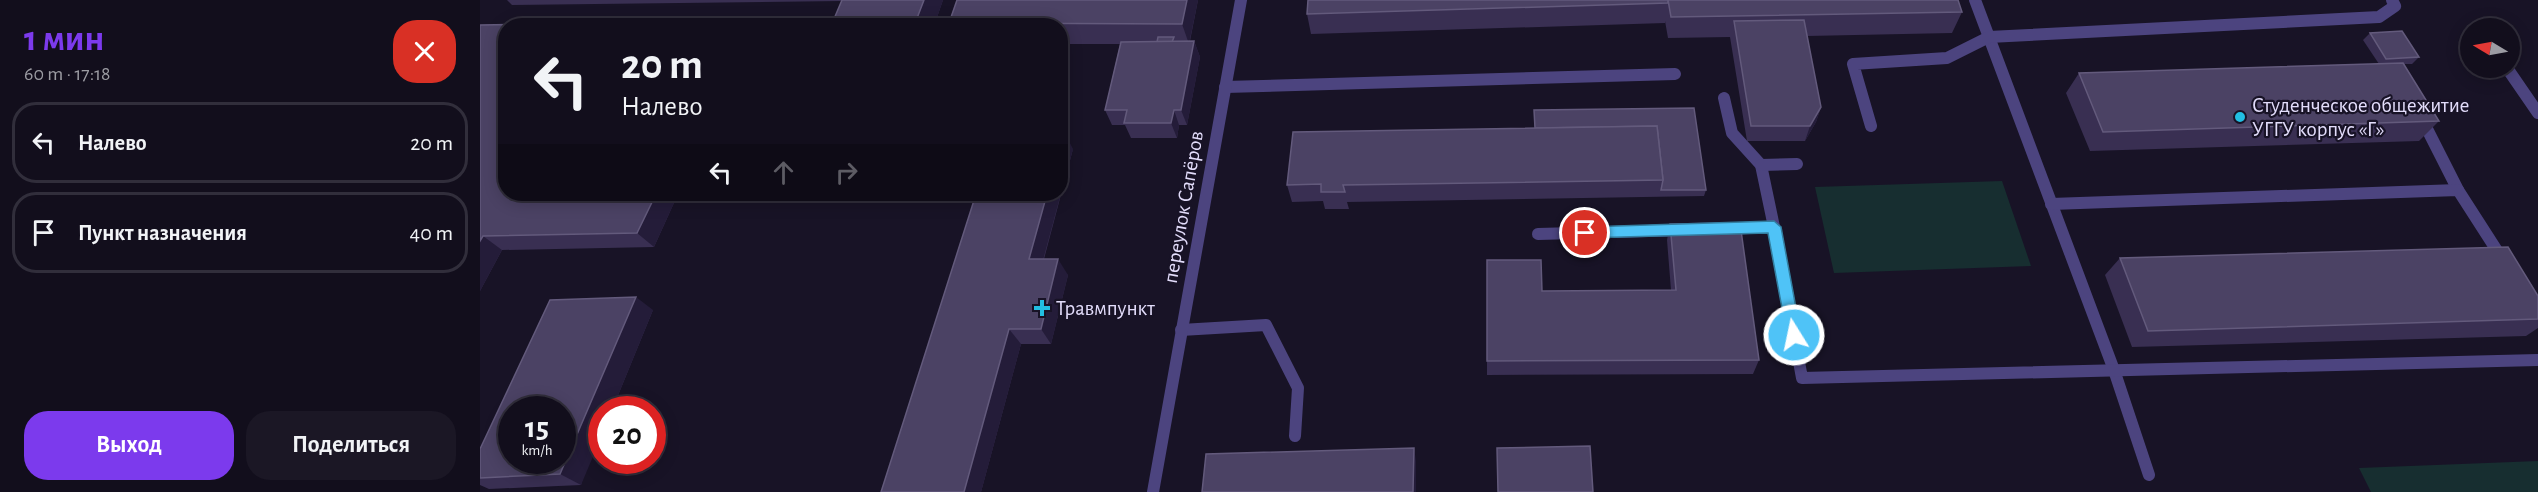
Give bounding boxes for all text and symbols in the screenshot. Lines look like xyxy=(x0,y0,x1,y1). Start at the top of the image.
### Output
north arrow xyxy=(2460,18,2520,78)
map controls xyxy=(2460,18,2520,78)
button: close xyxy=(393,20,456,83)
text: 1 мин xyxy=(24,21,104,57)
icon: left xyxy=(522,42,600,120)
text: 20 m xyxy=(621,44,703,86)
text: 60 m · 17:18 xyxy=(24,64,111,84)
text: Налево xyxy=(621,93,703,120)
place label: Студенческое общежитие УГГУ корпус «Г» xyxy=(2252,95,2469,140)
marker: Студенческое общежитие УГГУ корпус «Г» xyxy=(2233,110,2247,124)
icon: left xyxy=(27,126,60,159)
street label: переулок Сапёров xyxy=(1160,129,1207,285)
text: Налево xyxy=(78,132,147,154)
text: 20 m xyxy=(410,132,453,154)
icon: left xyxy=(704,156,737,189)
icon: ahead xyxy=(767,156,800,189)
icon: right xyxy=(830,156,863,189)
pin xyxy=(1559,207,1610,258)
icon: arrive xyxy=(27,216,60,249)
icon: arrive xyxy=(1568,216,1601,249)
text: Пункт назначения xyxy=(78,222,247,244)
text: 40 m xyxy=(410,222,453,244)
place label: Травмпункт xyxy=(1056,298,1155,319)
marker: Травмпункт xyxy=(1033,299,1051,317)
position arrow xyxy=(1762,303,1826,367)
speed limit sign: 20 xyxy=(588,396,666,474)
button: Выход xyxy=(24,411,234,480)
button: Поделиться xyxy=(246,411,456,480)
text: 15 xyxy=(525,413,549,443)
text: km/h xyxy=(522,443,552,458)

